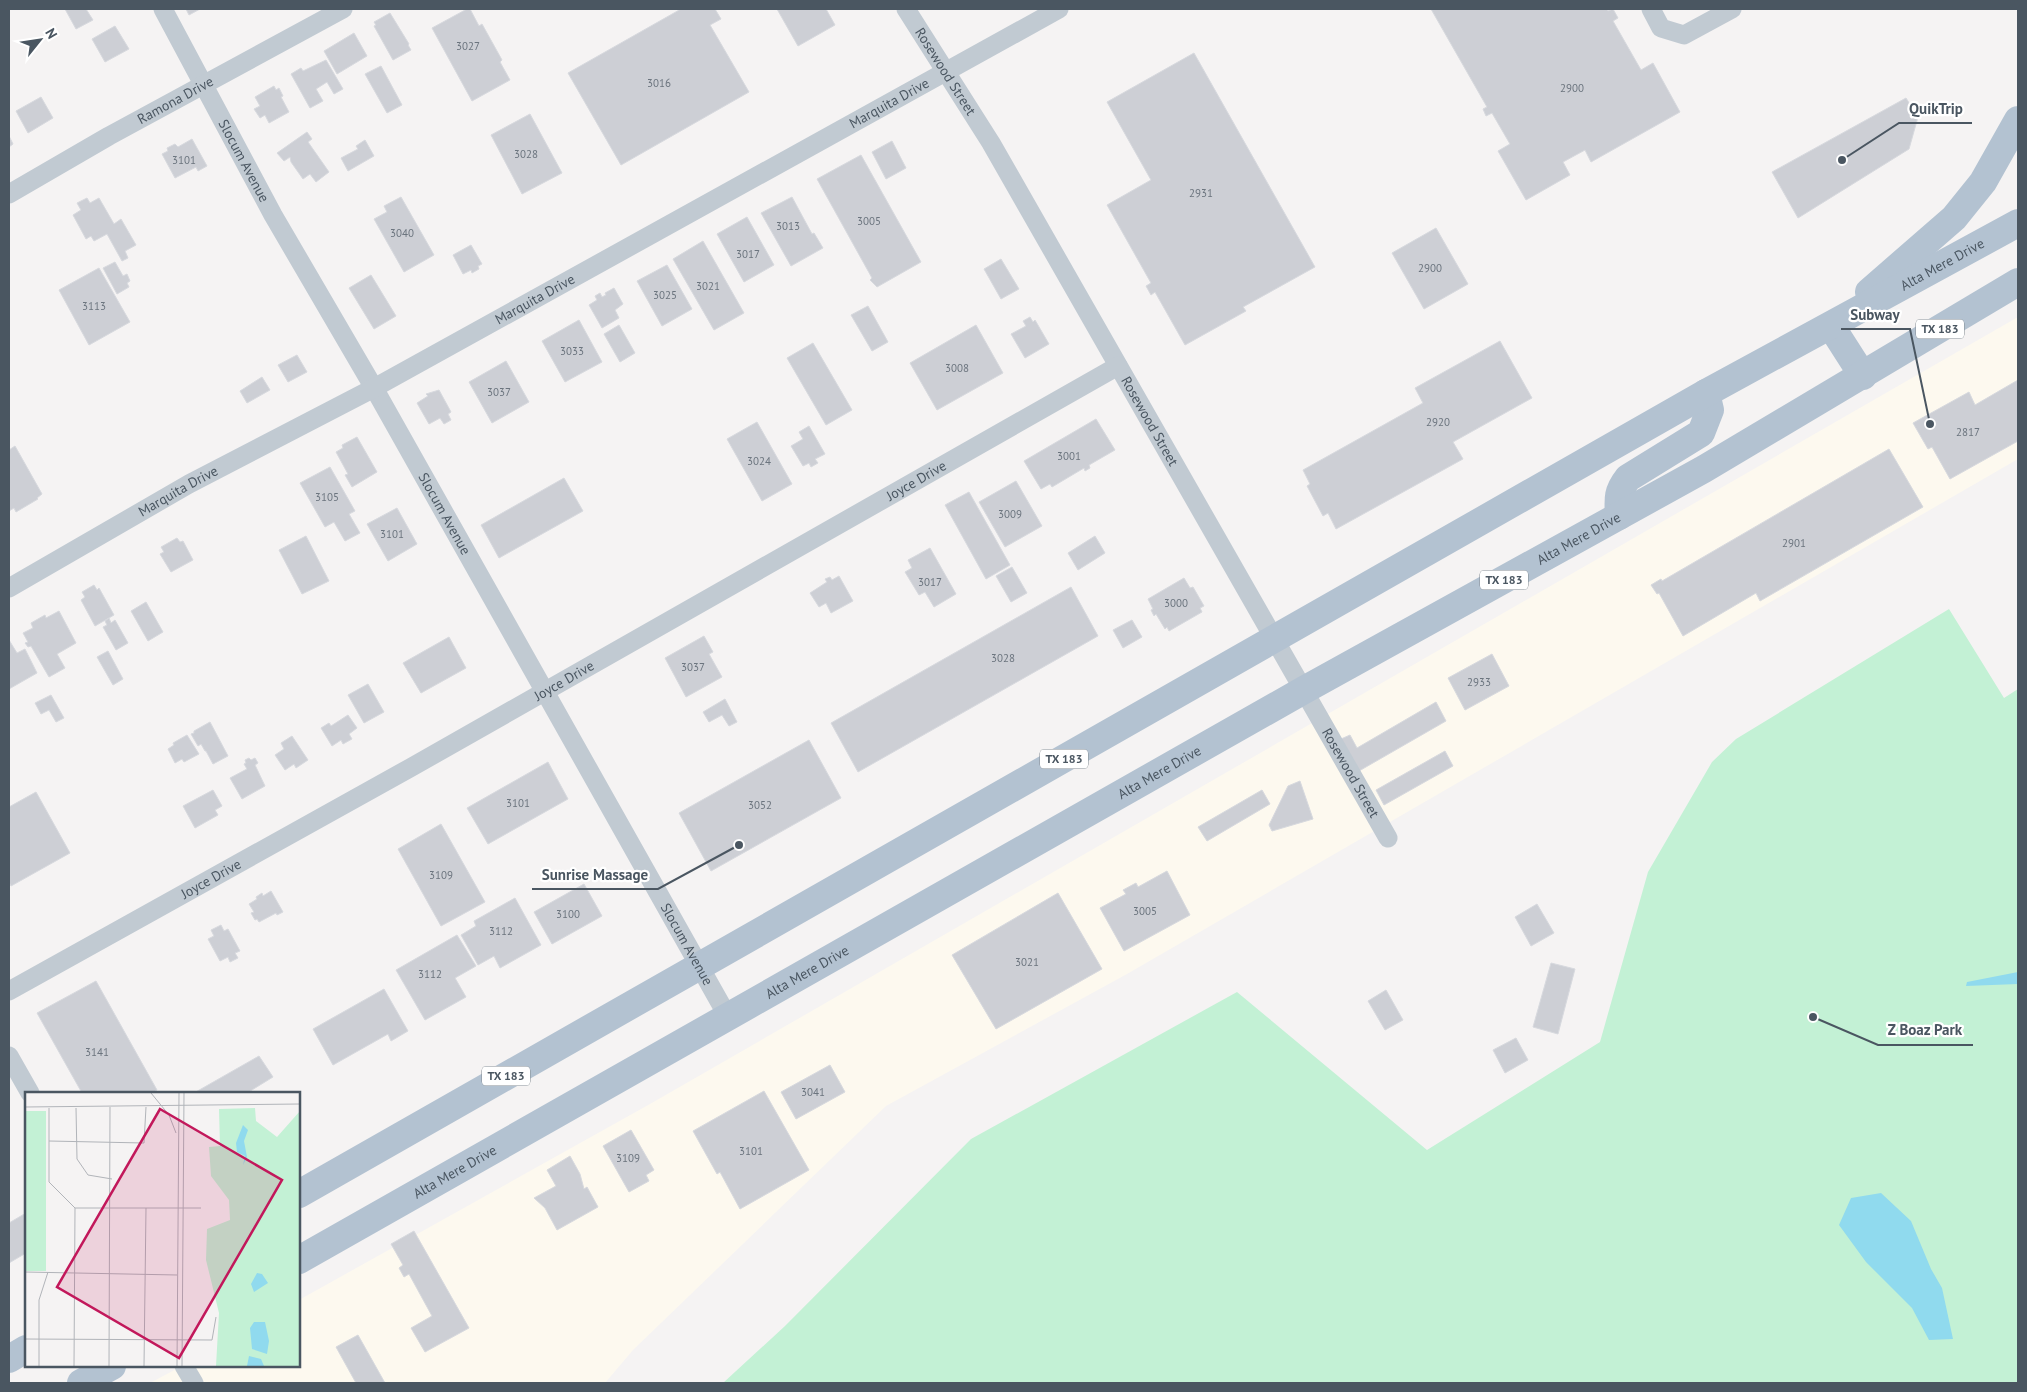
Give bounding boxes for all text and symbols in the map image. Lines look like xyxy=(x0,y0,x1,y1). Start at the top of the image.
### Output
north arrow xyxy=(15,15,65,65)
street label: Rosewood Street xyxy=(911,24,980,119)
text: N xyxy=(41,25,61,42)
house number: 3027 xyxy=(456,39,480,53)
street label: Ramona Drive xyxy=(134,72,216,128)
street label: Marquita Drive xyxy=(846,74,932,132)
house number: 3016 xyxy=(647,76,671,90)
house number: 2900 xyxy=(1560,81,1584,95)
callout: QuikTrip xyxy=(1899,93,1972,123)
text: QuikTrip xyxy=(1909,99,1963,118)
street label: Slocum Avenue xyxy=(215,116,273,205)
house number: 3028 xyxy=(514,147,538,161)
house number: 3101 xyxy=(172,153,196,167)
house number: 2931 xyxy=(1189,186,1213,200)
house number: 3005 xyxy=(857,214,881,228)
house number: 3013 xyxy=(776,219,800,233)
house number: 3040 xyxy=(390,226,414,240)
street label: Alta Mere Drive xyxy=(1897,234,1987,294)
house number: 3017 xyxy=(736,247,760,261)
house number: 2900 xyxy=(1418,261,1442,275)
street label: Marquita Drive xyxy=(492,270,578,328)
house number: 3021 xyxy=(696,279,720,293)
house number: 3025 xyxy=(653,288,677,302)
house number: 3113 xyxy=(82,299,106,313)
callout: Subway xyxy=(1841,299,1910,329)
text: Subway xyxy=(1850,305,1901,324)
road number: TX 183 xyxy=(1916,320,1964,338)
house number: 3033 xyxy=(560,344,584,358)
house number: 3008 xyxy=(945,361,969,375)
street label: Rosewood Street xyxy=(1117,373,1183,469)
house number: 3037 xyxy=(487,385,511,399)
house number: 2920 xyxy=(1426,415,1450,429)
house number: 2817 xyxy=(1956,425,1980,439)
house number: 3001 xyxy=(1057,449,1081,463)
house number: 3024 xyxy=(747,454,771,468)
street label: Joyce Drive xyxy=(882,456,949,505)
street label: Marquita Drive xyxy=(135,462,221,520)
street label: Slocum Avenue xyxy=(414,469,475,558)
house number: 3105 xyxy=(315,490,339,504)
house number: 3009 xyxy=(998,507,1022,521)
street label: Alta Mere Drive xyxy=(1533,508,1624,569)
house number: 3101 xyxy=(380,527,404,541)
house number: 2901 xyxy=(1782,536,1806,550)
road number: TX 183 xyxy=(1480,570,1528,590)
house number: 3017 xyxy=(918,575,942,589)
house number: 3000 xyxy=(1164,596,1188,610)
house number: 3028 xyxy=(991,651,1015,665)
street label: Joyce Drive xyxy=(530,656,597,705)
house number: 3037 xyxy=(681,660,705,674)
house number: 2933 xyxy=(1467,675,1491,689)
street label: Rosewood Street xyxy=(1318,725,1384,821)
street label: Alta Mere Drive xyxy=(1114,741,1204,803)
road number: TX 183 xyxy=(1040,750,1088,769)
house number: 3101 xyxy=(506,796,530,810)
house number: 3052 xyxy=(748,798,772,812)
street label: Joyce Drive xyxy=(177,855,244,903)
callout: Sunrise Massage xyxy=(532,859,658,889)
text: Sunrise Massage xyxy=(542,865,649,884)
house number: 3109 xyxy=(429,868,453,882)
street label: Slocum Avenue xyxy=(657,900,717,988)
house number: 3005 xyxy=(1133,904,1157,918)
house number: 3100 xyxy=(556,907,580,921)
house number: 3112 xyxy=(489,924,513,938)
street label: Alta Mere Drive xyxy=(762,941,852,1003)
house number: 3021 xyxy=(1015,955,1039,969)
house number: 3112 xyxy=(418,967,442,981)
callout: Z Boaz Park xyxy=(1878,1015,1973,1045)
text: Z Boaz Park xyxy=(1888,1020,1963,1039)
house number: 3141 xyxy=(85,1045,109,1059)
road number: TX 183 xyxy=(482,1066,530,1086)
house number: 3041 xyxy=(801,1085,825,1099)
inset map xyxy=(25,1092,300,1367)
street label: Alta Mere Drive xyxy=(410,1141,500,1202)
house number: 3101 xyxy=(739,1144,763,1158)
house number: 3109 xyxy=(616,1151,640,1165)

